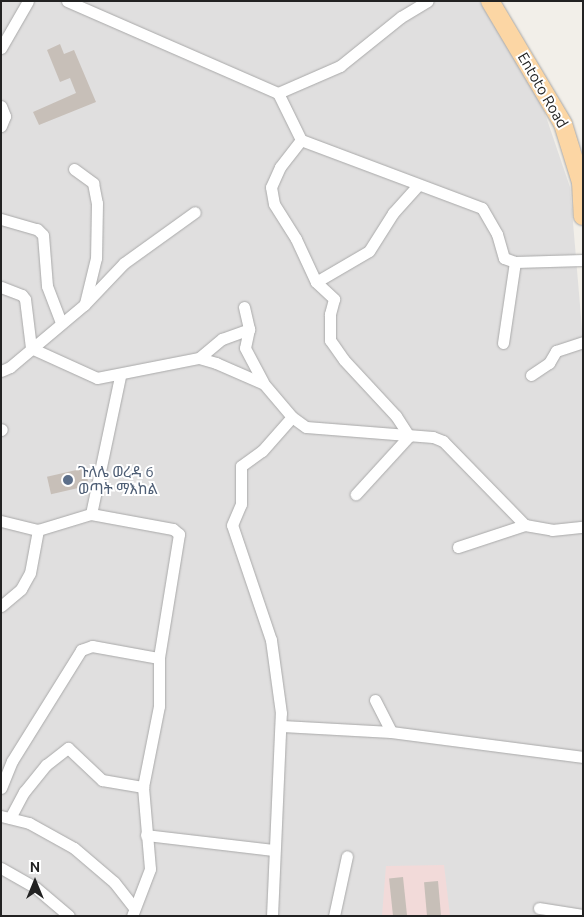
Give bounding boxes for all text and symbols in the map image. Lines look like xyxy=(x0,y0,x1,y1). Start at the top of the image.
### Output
street label: Entoto Road xyxy=(514,49,572,131)
place label: ጉለሌ ወረዳ 6 ወጣት ማእከል xyxy=(78,462,158,497)
marker: ጉለሌ ወረዳ 6 ወጣት ማእከል xyxy=(62,474,74,486)
north arrow xyxy=(10,857,60,907)
text: N xyxy=(30,859,40,875)

